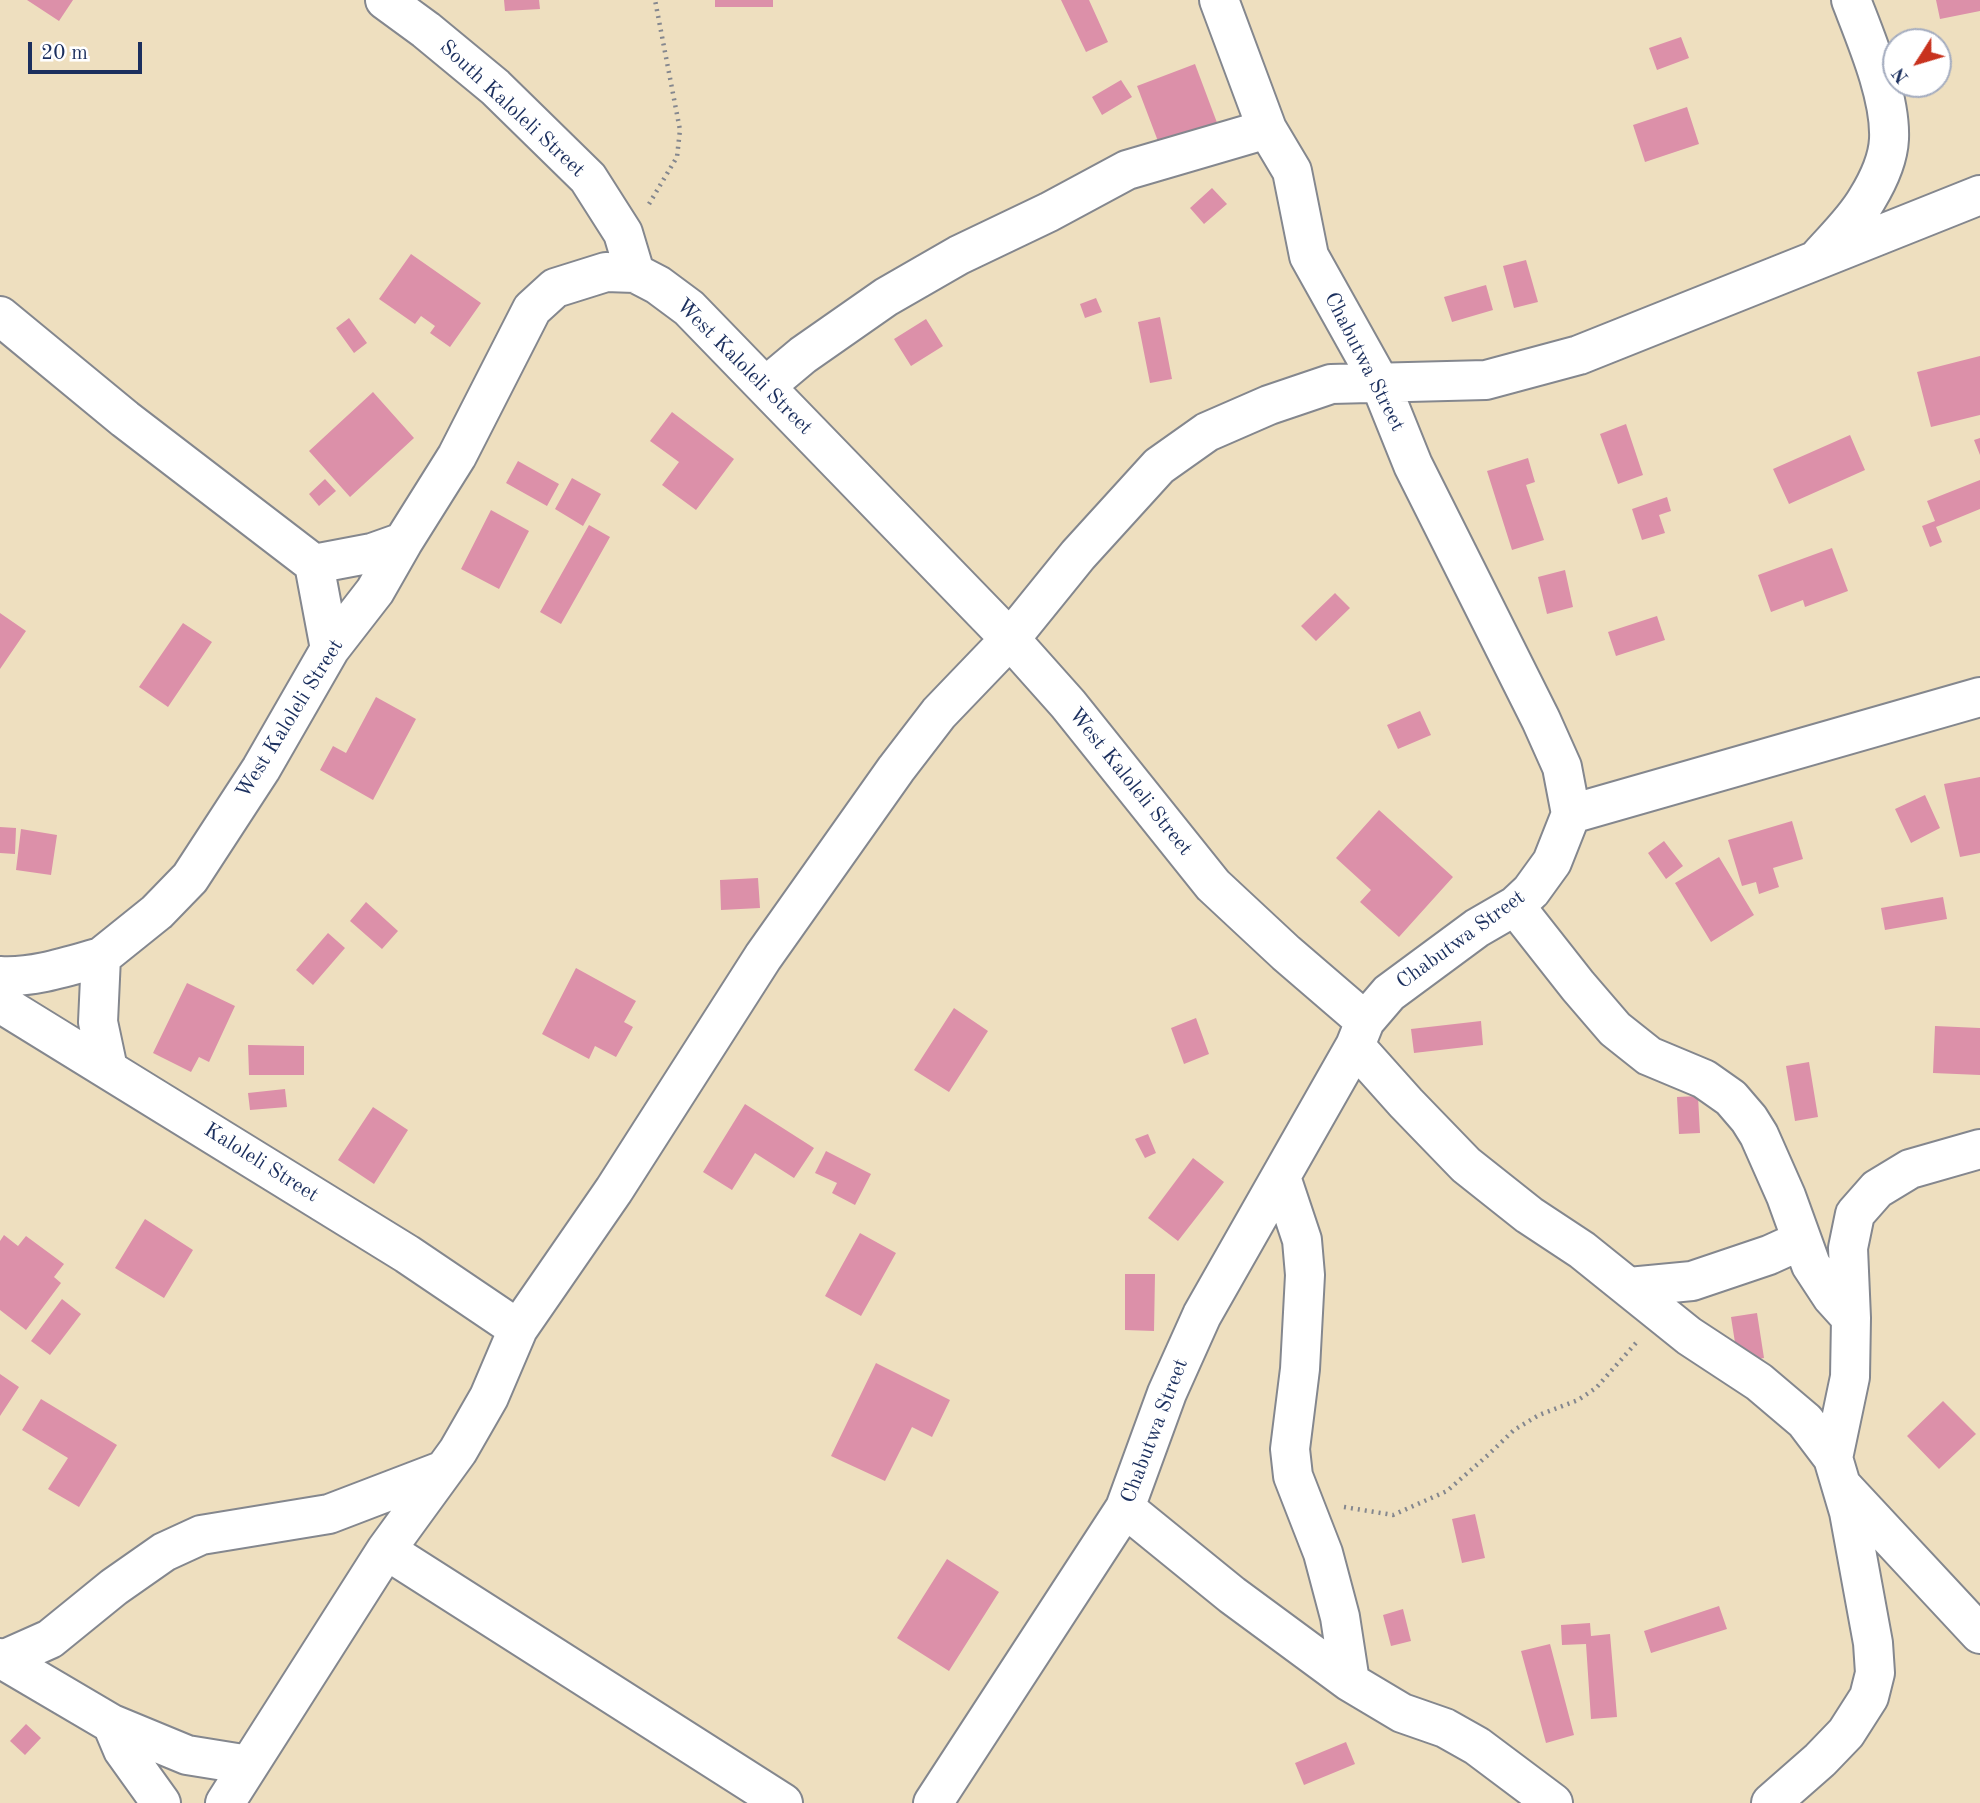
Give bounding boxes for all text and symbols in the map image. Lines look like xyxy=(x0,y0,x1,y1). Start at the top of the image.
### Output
scale bar xyxy=(32,28,145,72)
north arrow xyxy=(1882,28,1952,98)
street label: South Kaloleli Street xyxy=(434,35,590,183)
text: 20 m xyxy=(41,43,88,64)
text: N xyxy=(1889,63,1913,86)
street label: Chabutwa Street xyxy=(1318,288,1410,436)
street label: West Kaloleli Street xyxy=(670,293,818,441)
street label: West Kaloleli Street xyxy=(231,635,349,803)
street label: West Kaloleli Street xyxy=(1063,703,1197,861)
street label: Chabutwa Street xyxy=(1392,885,1530,995)
street label: Kaloleli Street xyxy=(199,1118,323,1208)
street label: Chabutwa Street xyxy=(1116,1355,1194,1507)

